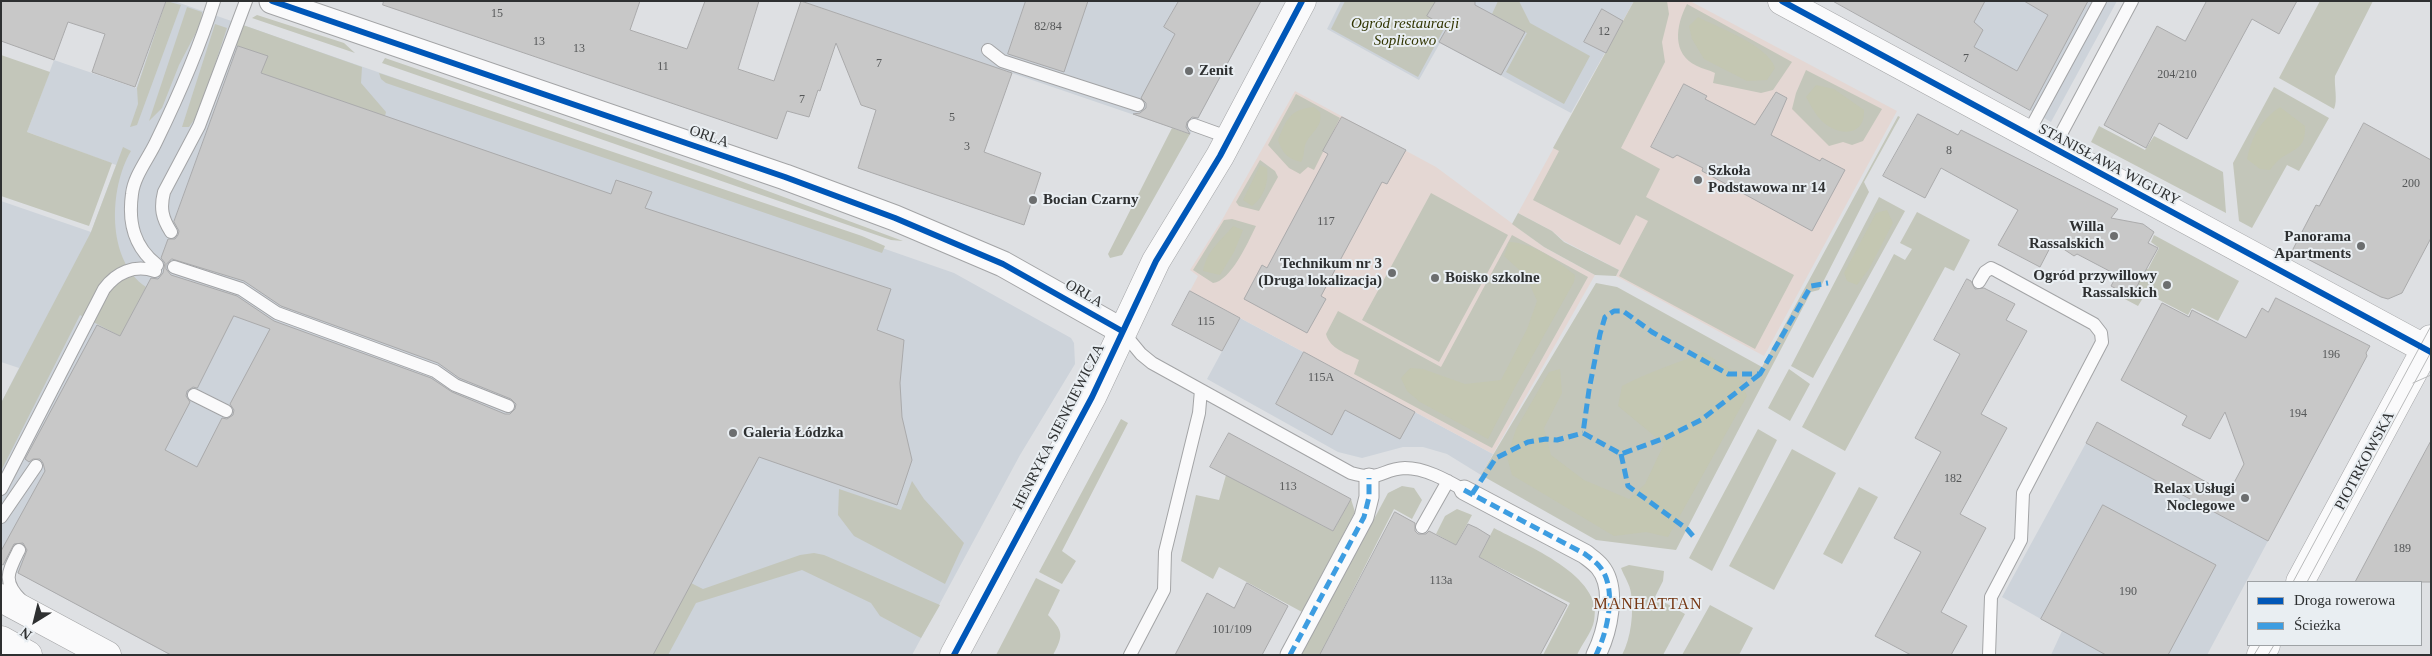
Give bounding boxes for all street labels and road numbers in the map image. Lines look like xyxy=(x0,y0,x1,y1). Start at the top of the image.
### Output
street label: STANISŁAWA WIGURY xyxy=(2035,120,2183,210)
street label: ORLA xyxy=(687,122,731,152)
street label: ORLA xyxy=(1062,276,1106,312)
street label: HENRYKA SIENKIEWICZA xyxy=(1009,341,1109,513)
street label: PIOTRKOWSKA xyxy=(2331,409,2399,513)

